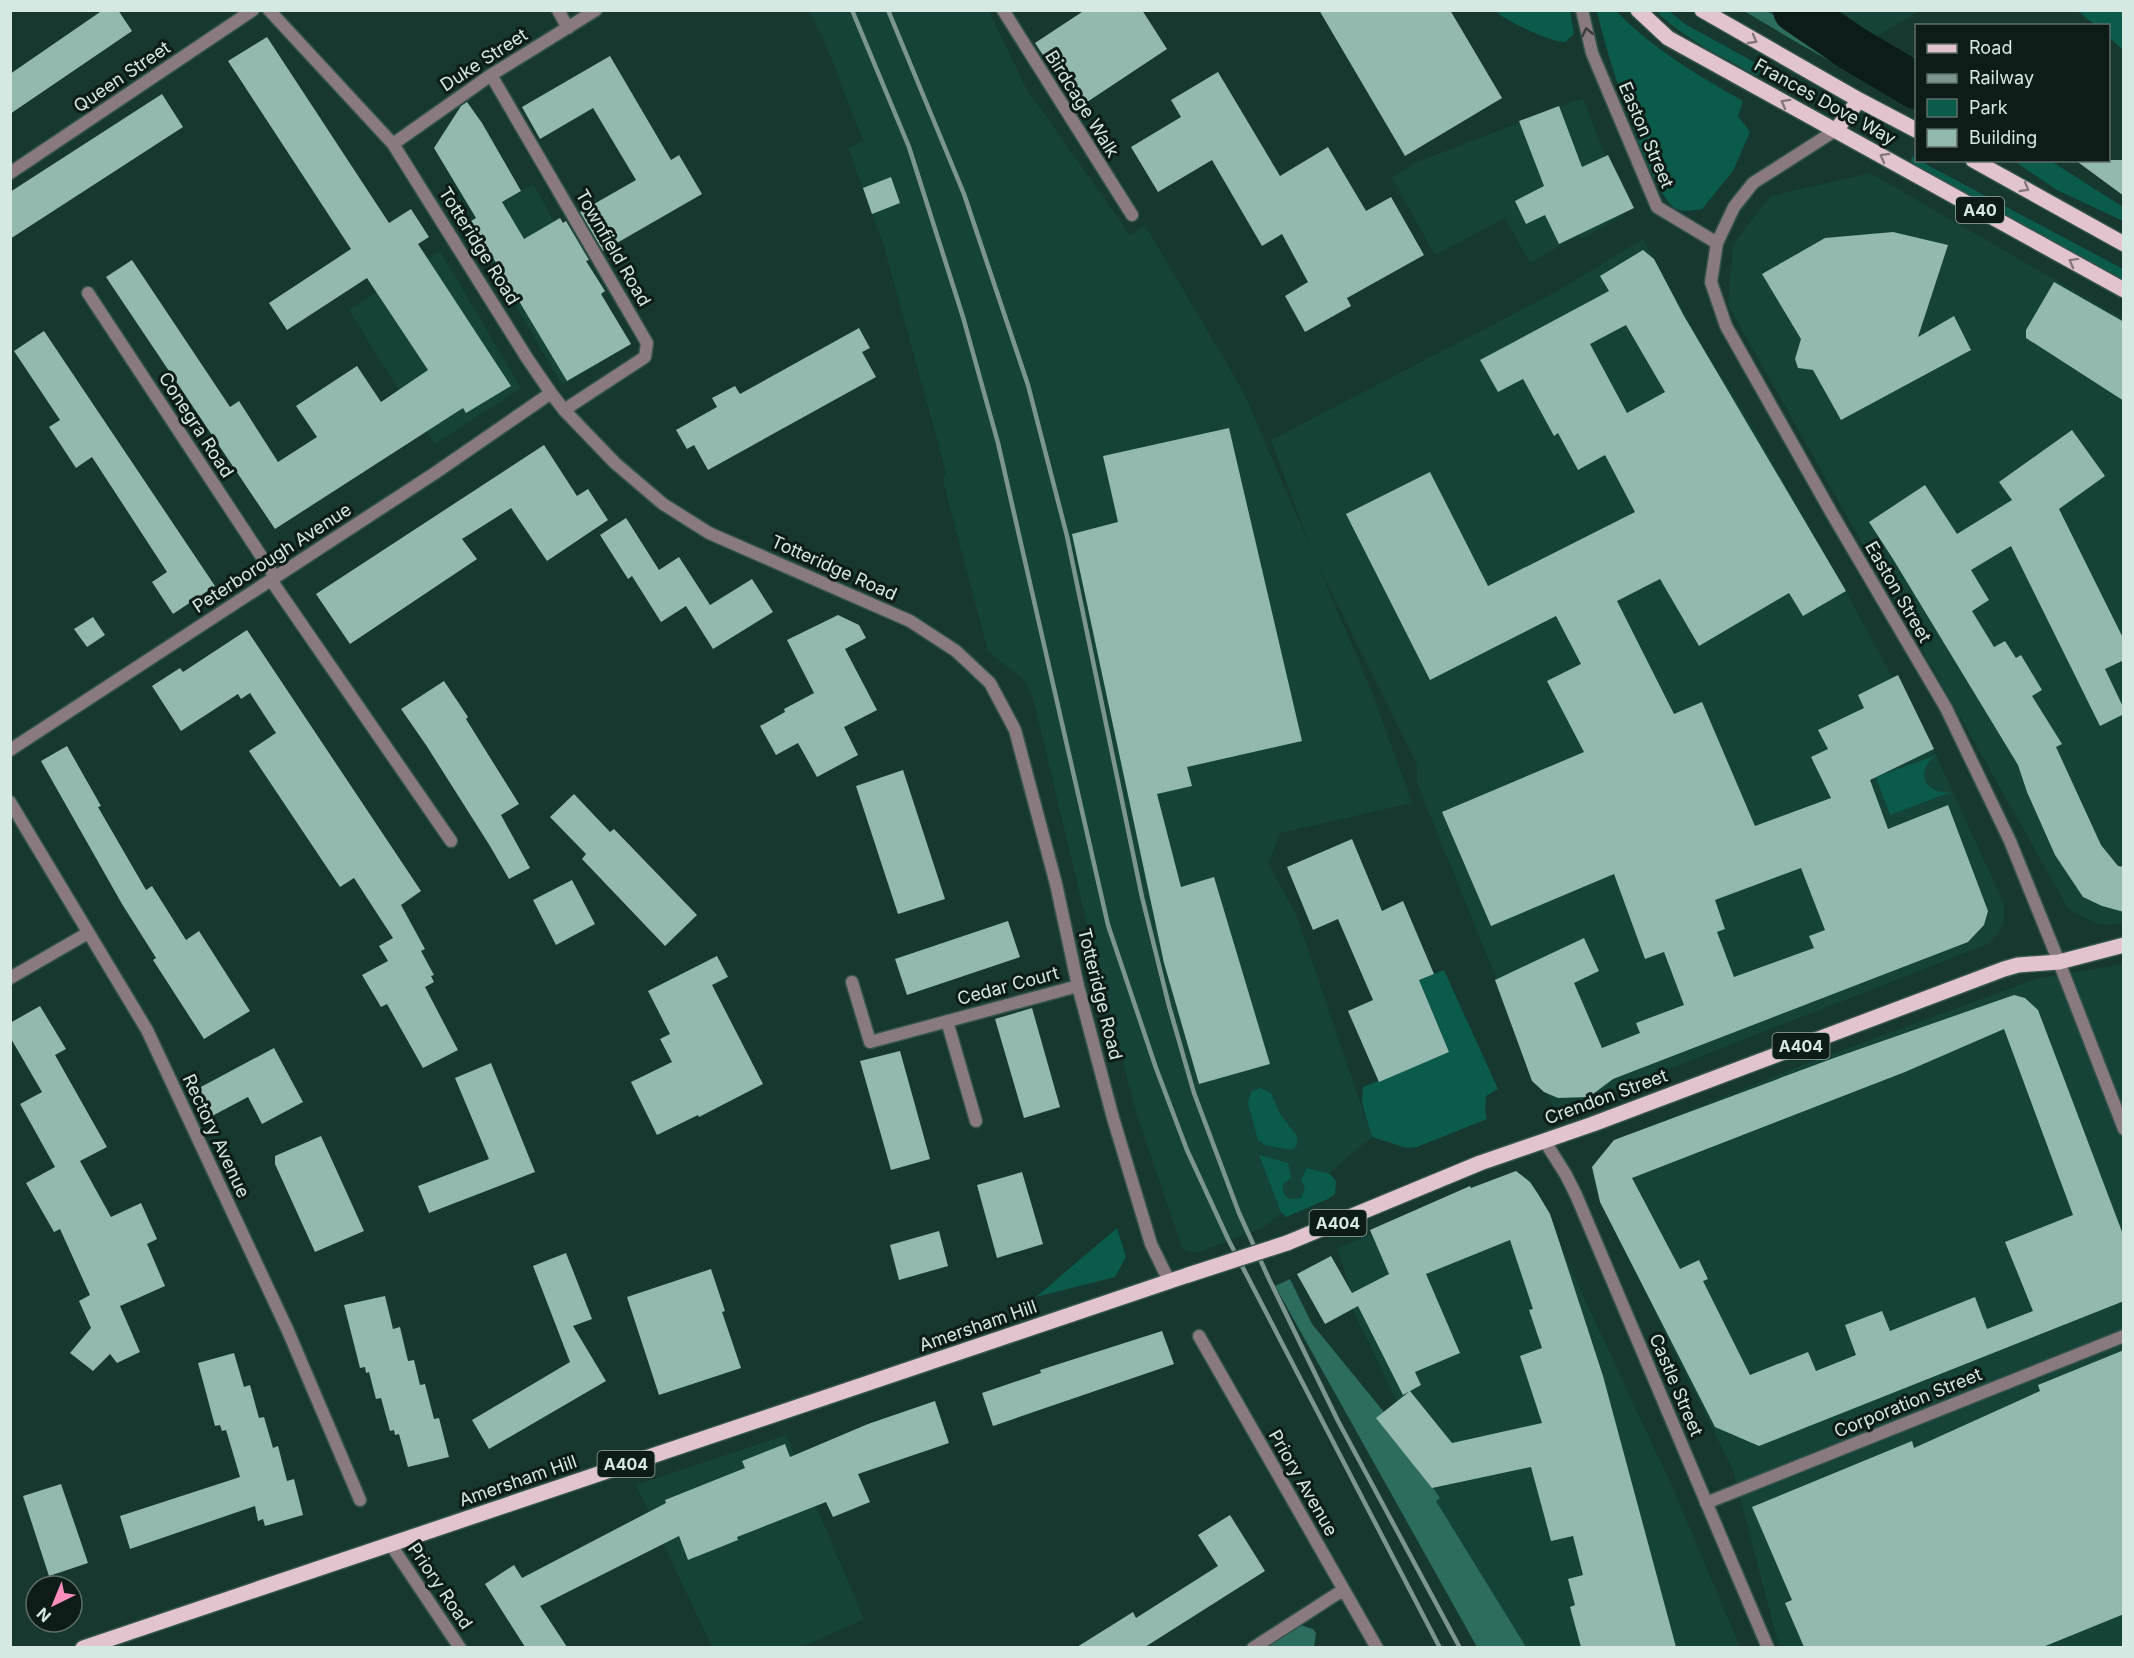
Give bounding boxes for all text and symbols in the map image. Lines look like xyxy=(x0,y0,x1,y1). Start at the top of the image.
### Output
street label: Duke Street xyxy=(436,24,531,95)
legend xyxy=(1915,24,2110,162)
one-way arrow xyxy=(1582,27,1595,37)
one-way arrow xyxy=(1747,32,1757,44)
street label: Queen Street xyxy=(69,37,174,117)
text: Road xyxy=(1969,37,2012,58)
street label: Birdcage Walk xyxy=(1041,46,1124,161)
street label: Frances Dove Way xyxy=(1751,54,1900,149)
text: Railway xyxy=(1969,67,2034,88)
street label: Easton Street xyxy=(1615,78,1678,191)
text: Park xyxy=(1969,97,2008,118)
one-way arrow xyxy=(1780,99,1791,110)
text: Building xyxy=(1969,127,2037,148)
one-way arrow xyxy=(1880,152,1890,164)
one-way arrow xyxy=(2019,181,2029,192)
street label: Totteridge Road xyxy=(435,183,524,309)
street label: Townfield Road xyxy=(571,186,655,310)
road number: A40 xyxy=(1956,197,2004,223)
one-way arrow xyxy=(2068,258,2079,269)
street label: Conegra Road xyxy=(155,368,238,481)
street label: Peterborough Avenue xyxy=(188,498,355,617)
street label: Totteridge Road xyxy=(768,530,900,605)
street label: Easton Street xyxy=(1861,537,1936,646)
street label: Totteridge Road xyxy=(1074,926,1127,1062)
street label: Cedar Court xyxy=(955,962,1061,1009)
road number: A404 xyxy=(1772,1033,1830,1059)
street label: Crendon Street xyxy=(1542,1065,1670,1128)
street label: Rectory Avenue xyxy=(179,1071,254,1201)
road number: A404 xyxy=(1310,1210,1366,1236)
street label: Amersham Hill xyxy=(916,1296,1039,1355)
street label: Castle Street xyxy=(1645,1330,1708,1439)
street label: Corporation Street xyxy=(1831,1363,1985,1442)
street label: Priory Avenue xyxy=(1265,1426,1342,1540)
street label: Amersham Hill xyxy=(456,1451,579,1510)
road number: A404 xyxy=(598,1451,654,1477)
street label: Priory Road xyxy=(404,1539,477,1633)
north arrow xyxy=(24,1574,84,1634)
text: N xyxy=(32,1603,55,1626)

